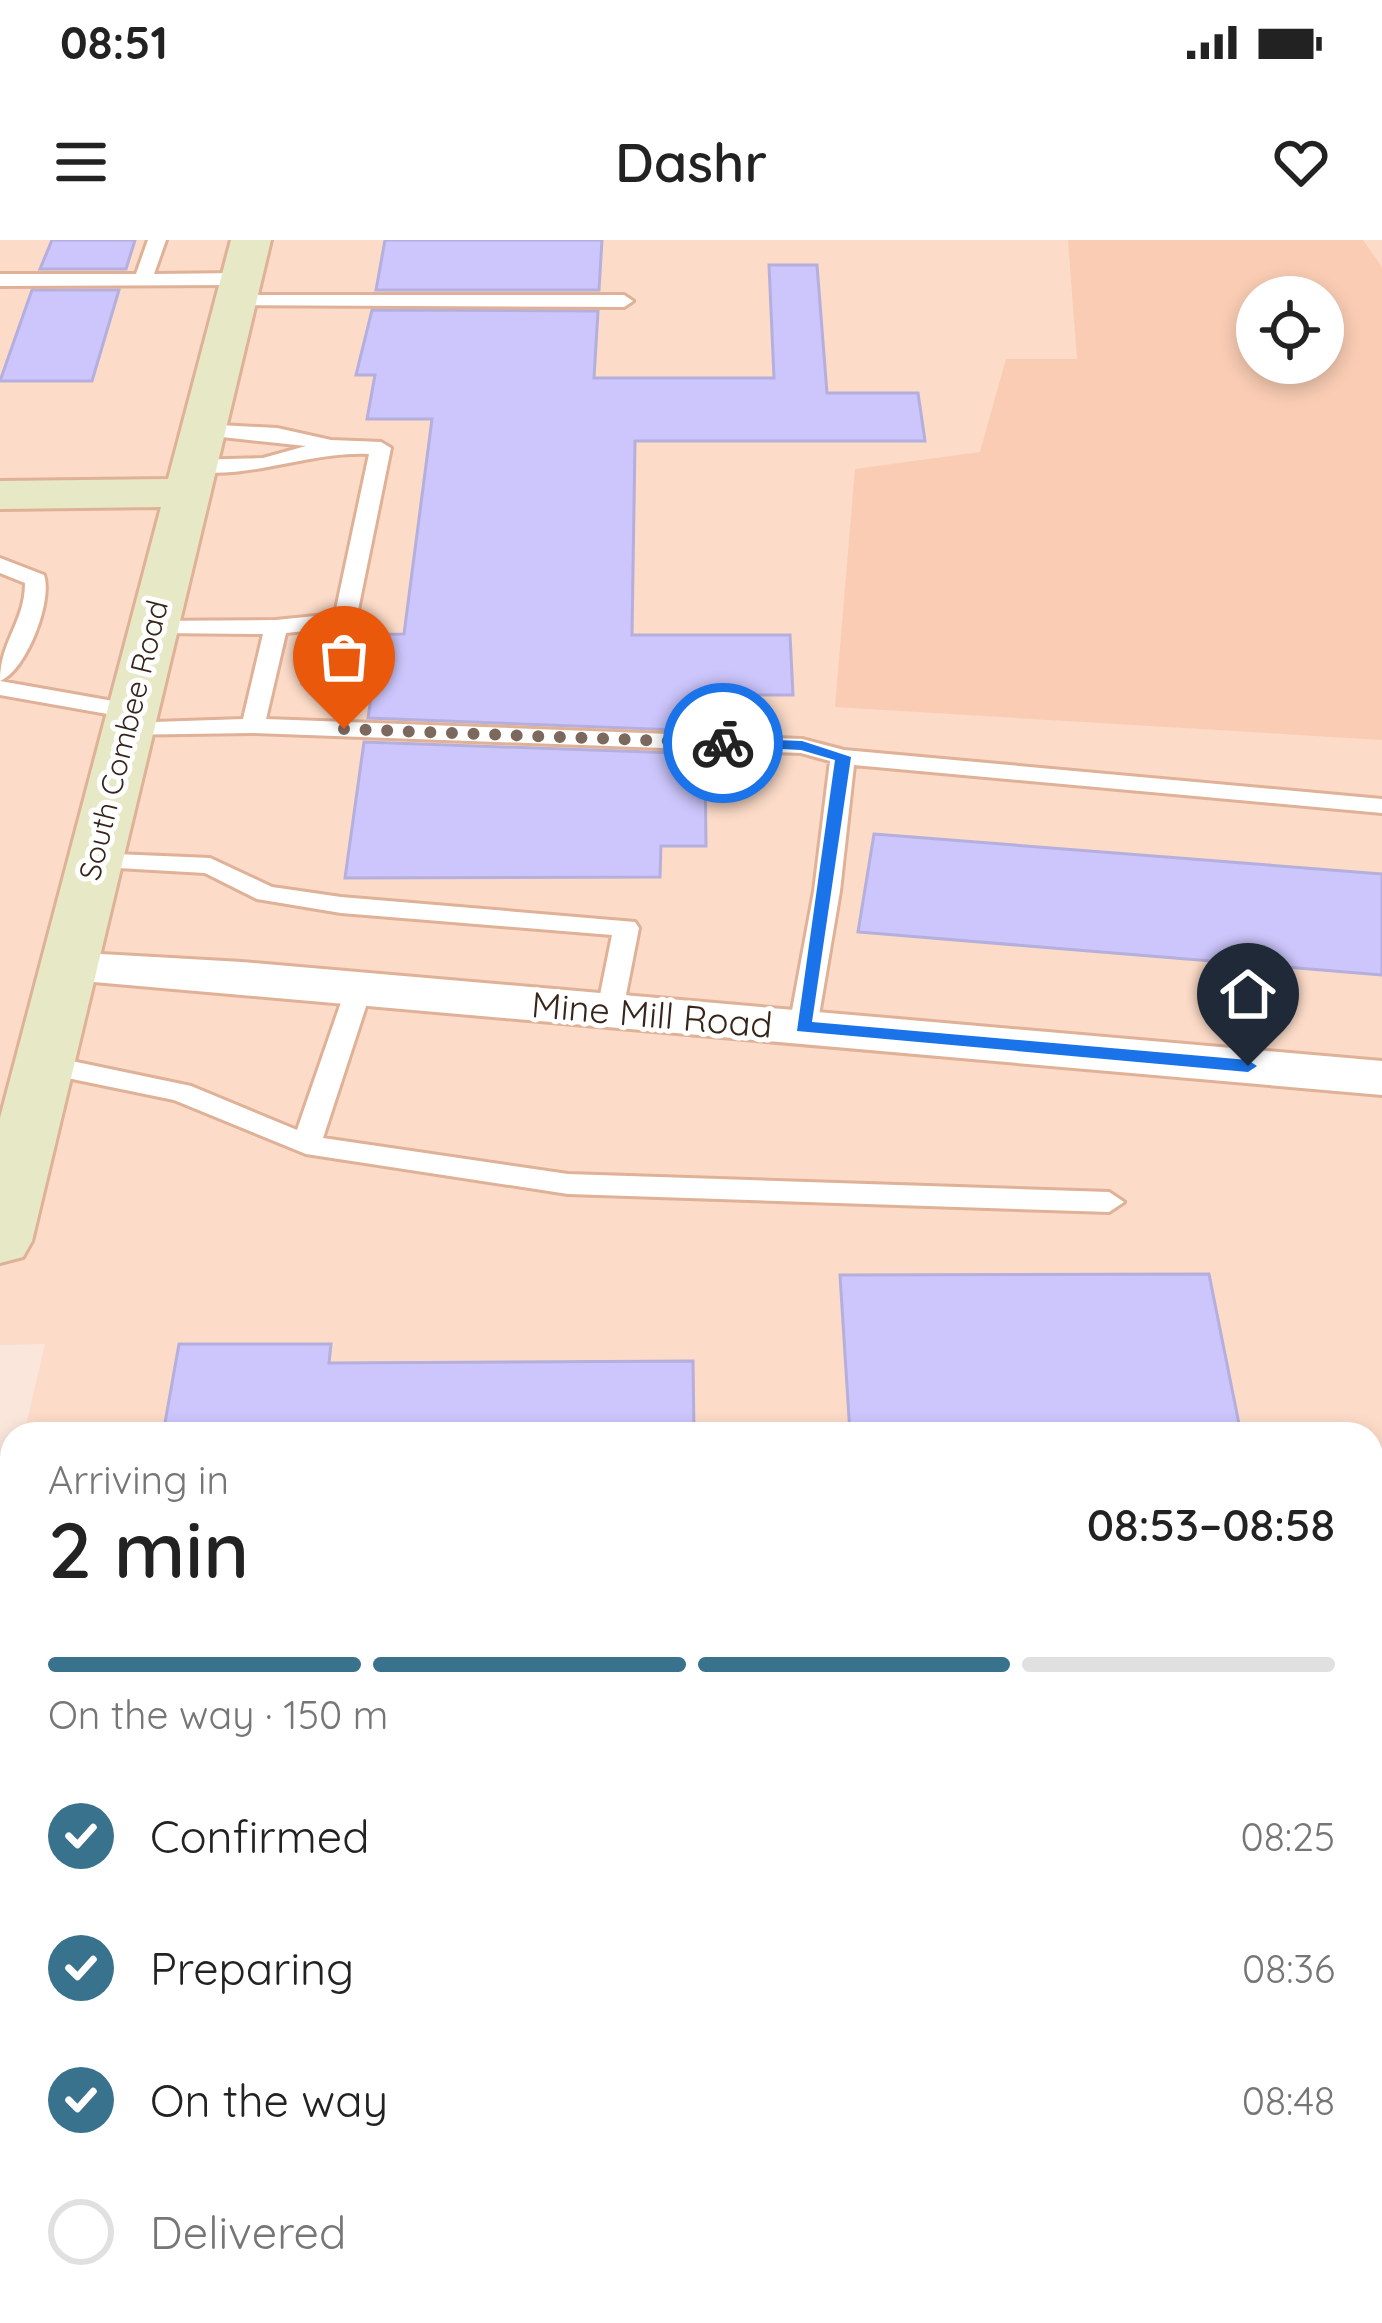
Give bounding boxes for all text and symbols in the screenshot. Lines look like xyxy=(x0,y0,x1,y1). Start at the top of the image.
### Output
text: 08:51 xyxy=(60,14,168,70)
text: Dashr xyxy=(615,128,767,196)
icon: menu xyxy=(48,129,114,195)
icon: heart xyxy=(1268,129,1334,195)
map controls xyxy=(1236,276,1344,384)
button: locate xyxy=(1236,276,1344,384)
street label: South Combee Road xyxy=(70,596,176,884)
pin xyxy=(293,606,395,729)
icon: bag xyxy=(311,624,377,690)
courier xyxy=(663,683,783,803)
icon: bike xyxy=(690,710,756,776)
pin xyxy=(1197,943,1299,1066)
icon: home xyxy=(1215,961,1281,1027)
street label: Mine Mill Road xyxy=(530,981,774,1047)
text: Arriving in xyxy=(48,1455,229,1504)
text: 08:53–08:58 xyxy=(1087,1496,1335,1552)
text: 2 min xyxy=(48,1500,249,1598)
text: On the way · 150 m xyxy=(48,1690,388,1739)
icon: check xyxy=(48,1803,114,1869)
text: Confirmed xyxy=(150,1808,369,1864)
text: 08:25 xyxy=(1241,1812,1335,1861)
icon: check xyxy=(48,1935,114,2001)
text: Preparing xyxy=(150,1940,354,1996)
text: 08:36 xyxy=(1242,1944,1335,1993)
icon: check xyxy=(48,2067,114,2133)
text: On the way xyxy=(150,2072,388,2128)
text: 08:48 xyxy=(1242,2076,1335,2125)
text: Delivered xyxy=(150,2204,346,2260)

